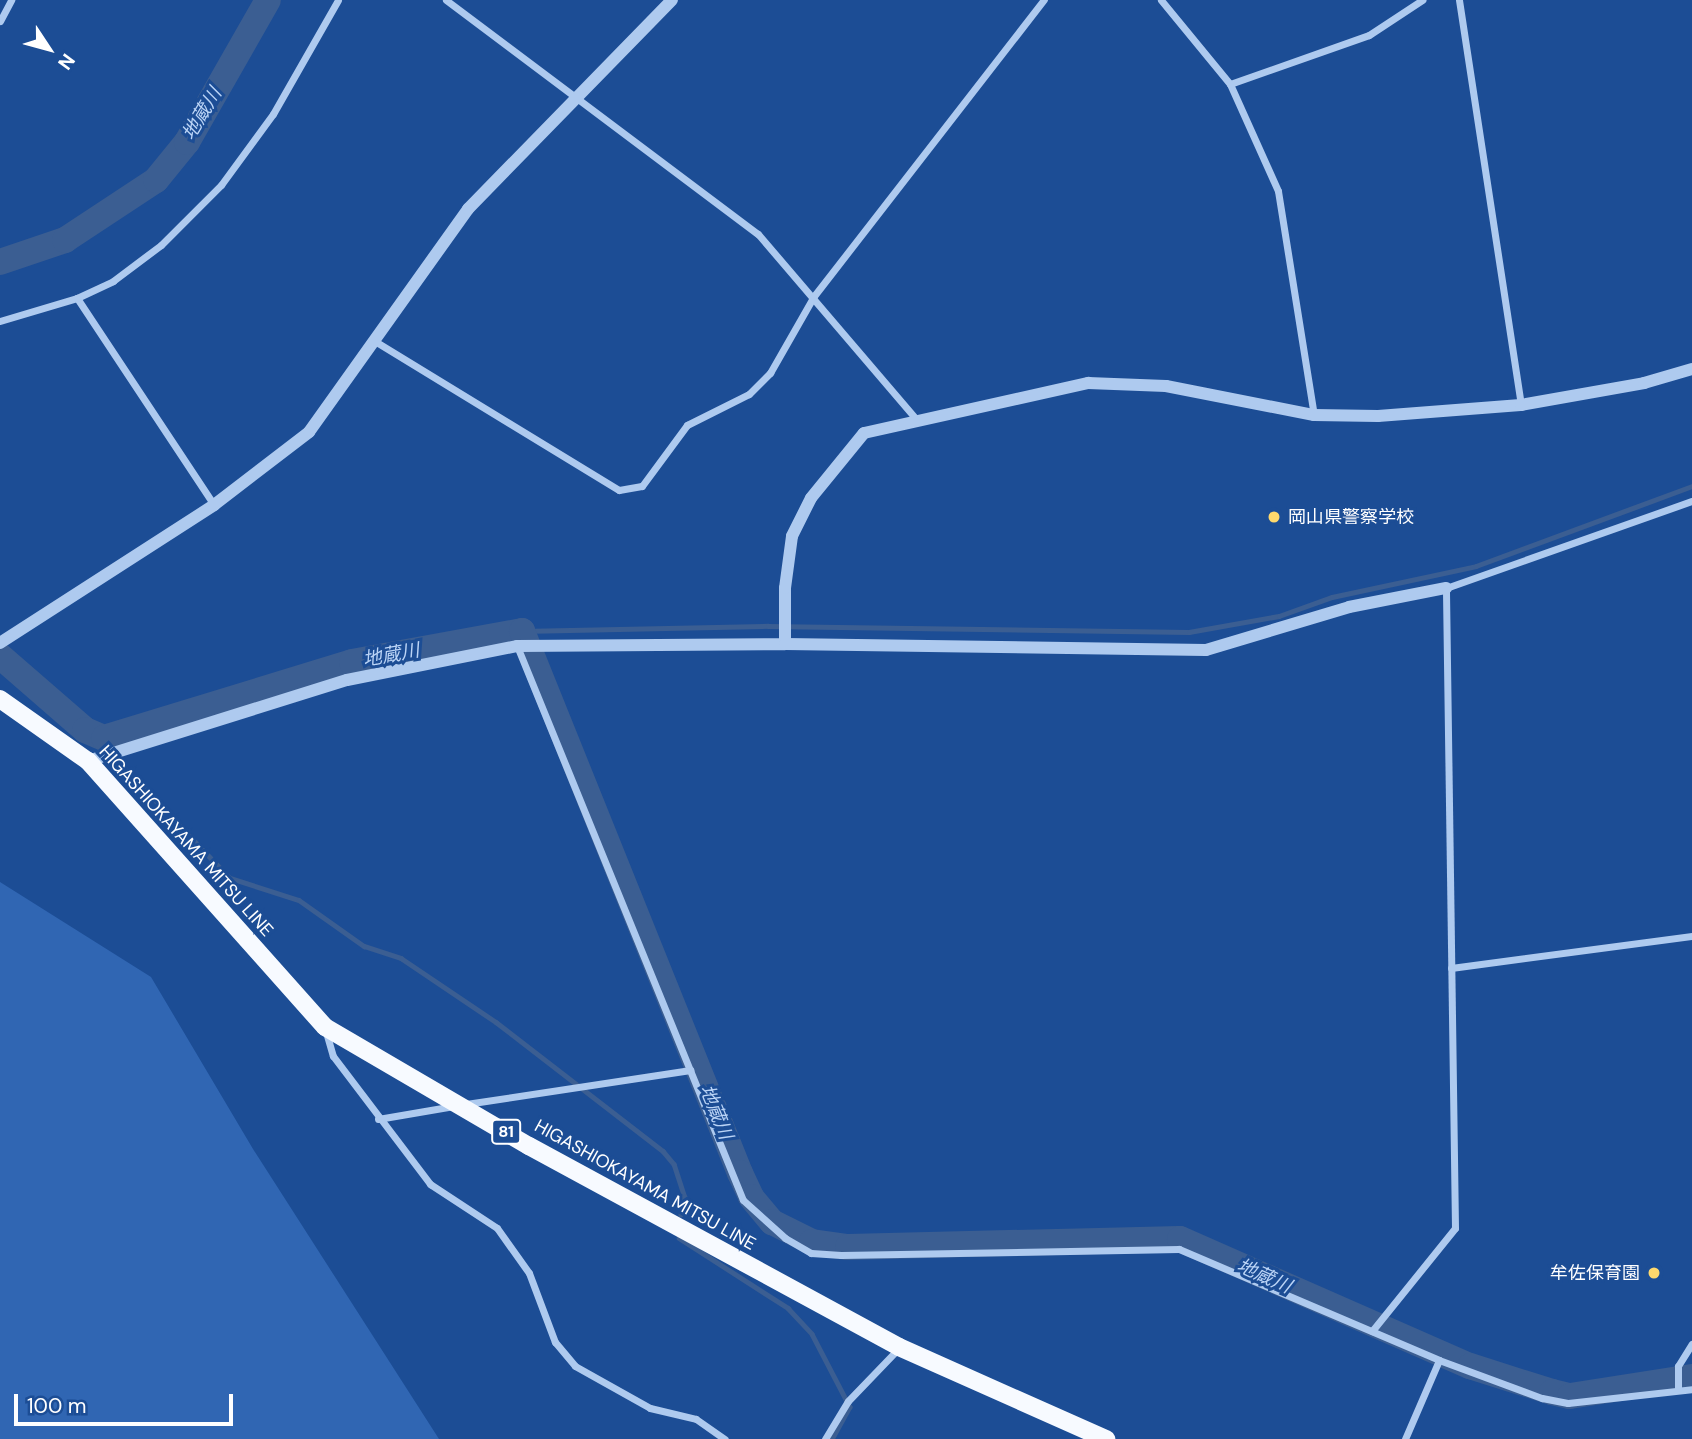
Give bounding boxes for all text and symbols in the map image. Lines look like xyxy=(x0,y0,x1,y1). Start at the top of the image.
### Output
north arrow xyxy=(14,14,84,84)
text: N xyxy=(52,49,81,75)
water label: 地蔵川 xyxy=(178,84,226,144)
place label: 岡山県警察学校 xyxy=(1288,506,1414,528)
marker: 岡山県警察学校 xyxy=(1266,509,1282,525)
water label: 地蔵川 xyxy=(361,639,421,671)
street label: HIGASHIOKAYAMA MITSU LINE xyxy=(95,741,277,941)
water label: 地蔵川 xyxy=(695,1081,737,1143)
street label: HIGASHIOKAYAMA MITSU LINE xyxy=(531,1115,759,1255)
road number: 81 xyxy=(490,1120,522,1144)
water label: 地蔵川 xyxy=(1233,1254,1295,1298)
place label: 牟佐保育園 xyxy=(1550,1262,1640,1284)
marker: 牟佐保育園 xyxy=(1646,1265,1662,1281)
scale bar xyxy=(18,1380,236,1424)
text: 100 m xyxy=(27,1392,87,1420)

